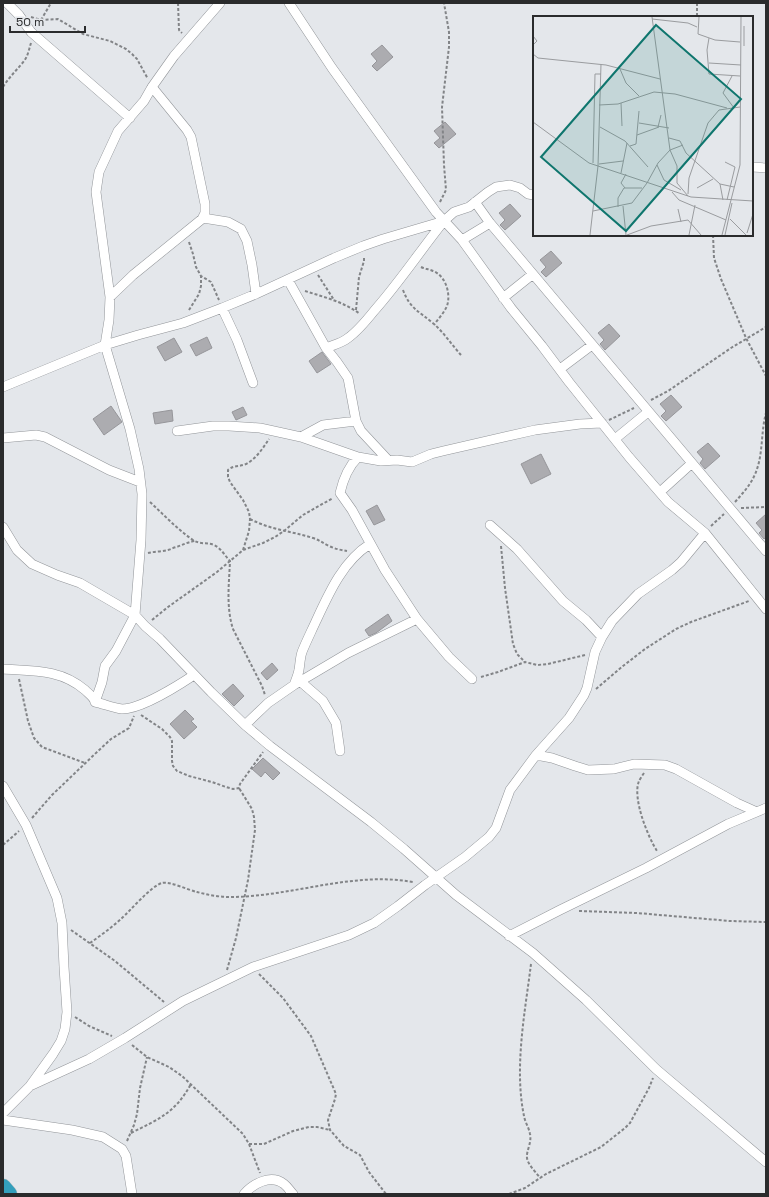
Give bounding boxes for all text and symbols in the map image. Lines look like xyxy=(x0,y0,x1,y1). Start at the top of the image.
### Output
scale bar xyxy=(10,8,85,34)
text: 50 m xyxy=(16,14,44,30)
inset map xyxy=(533,16,753,236)

